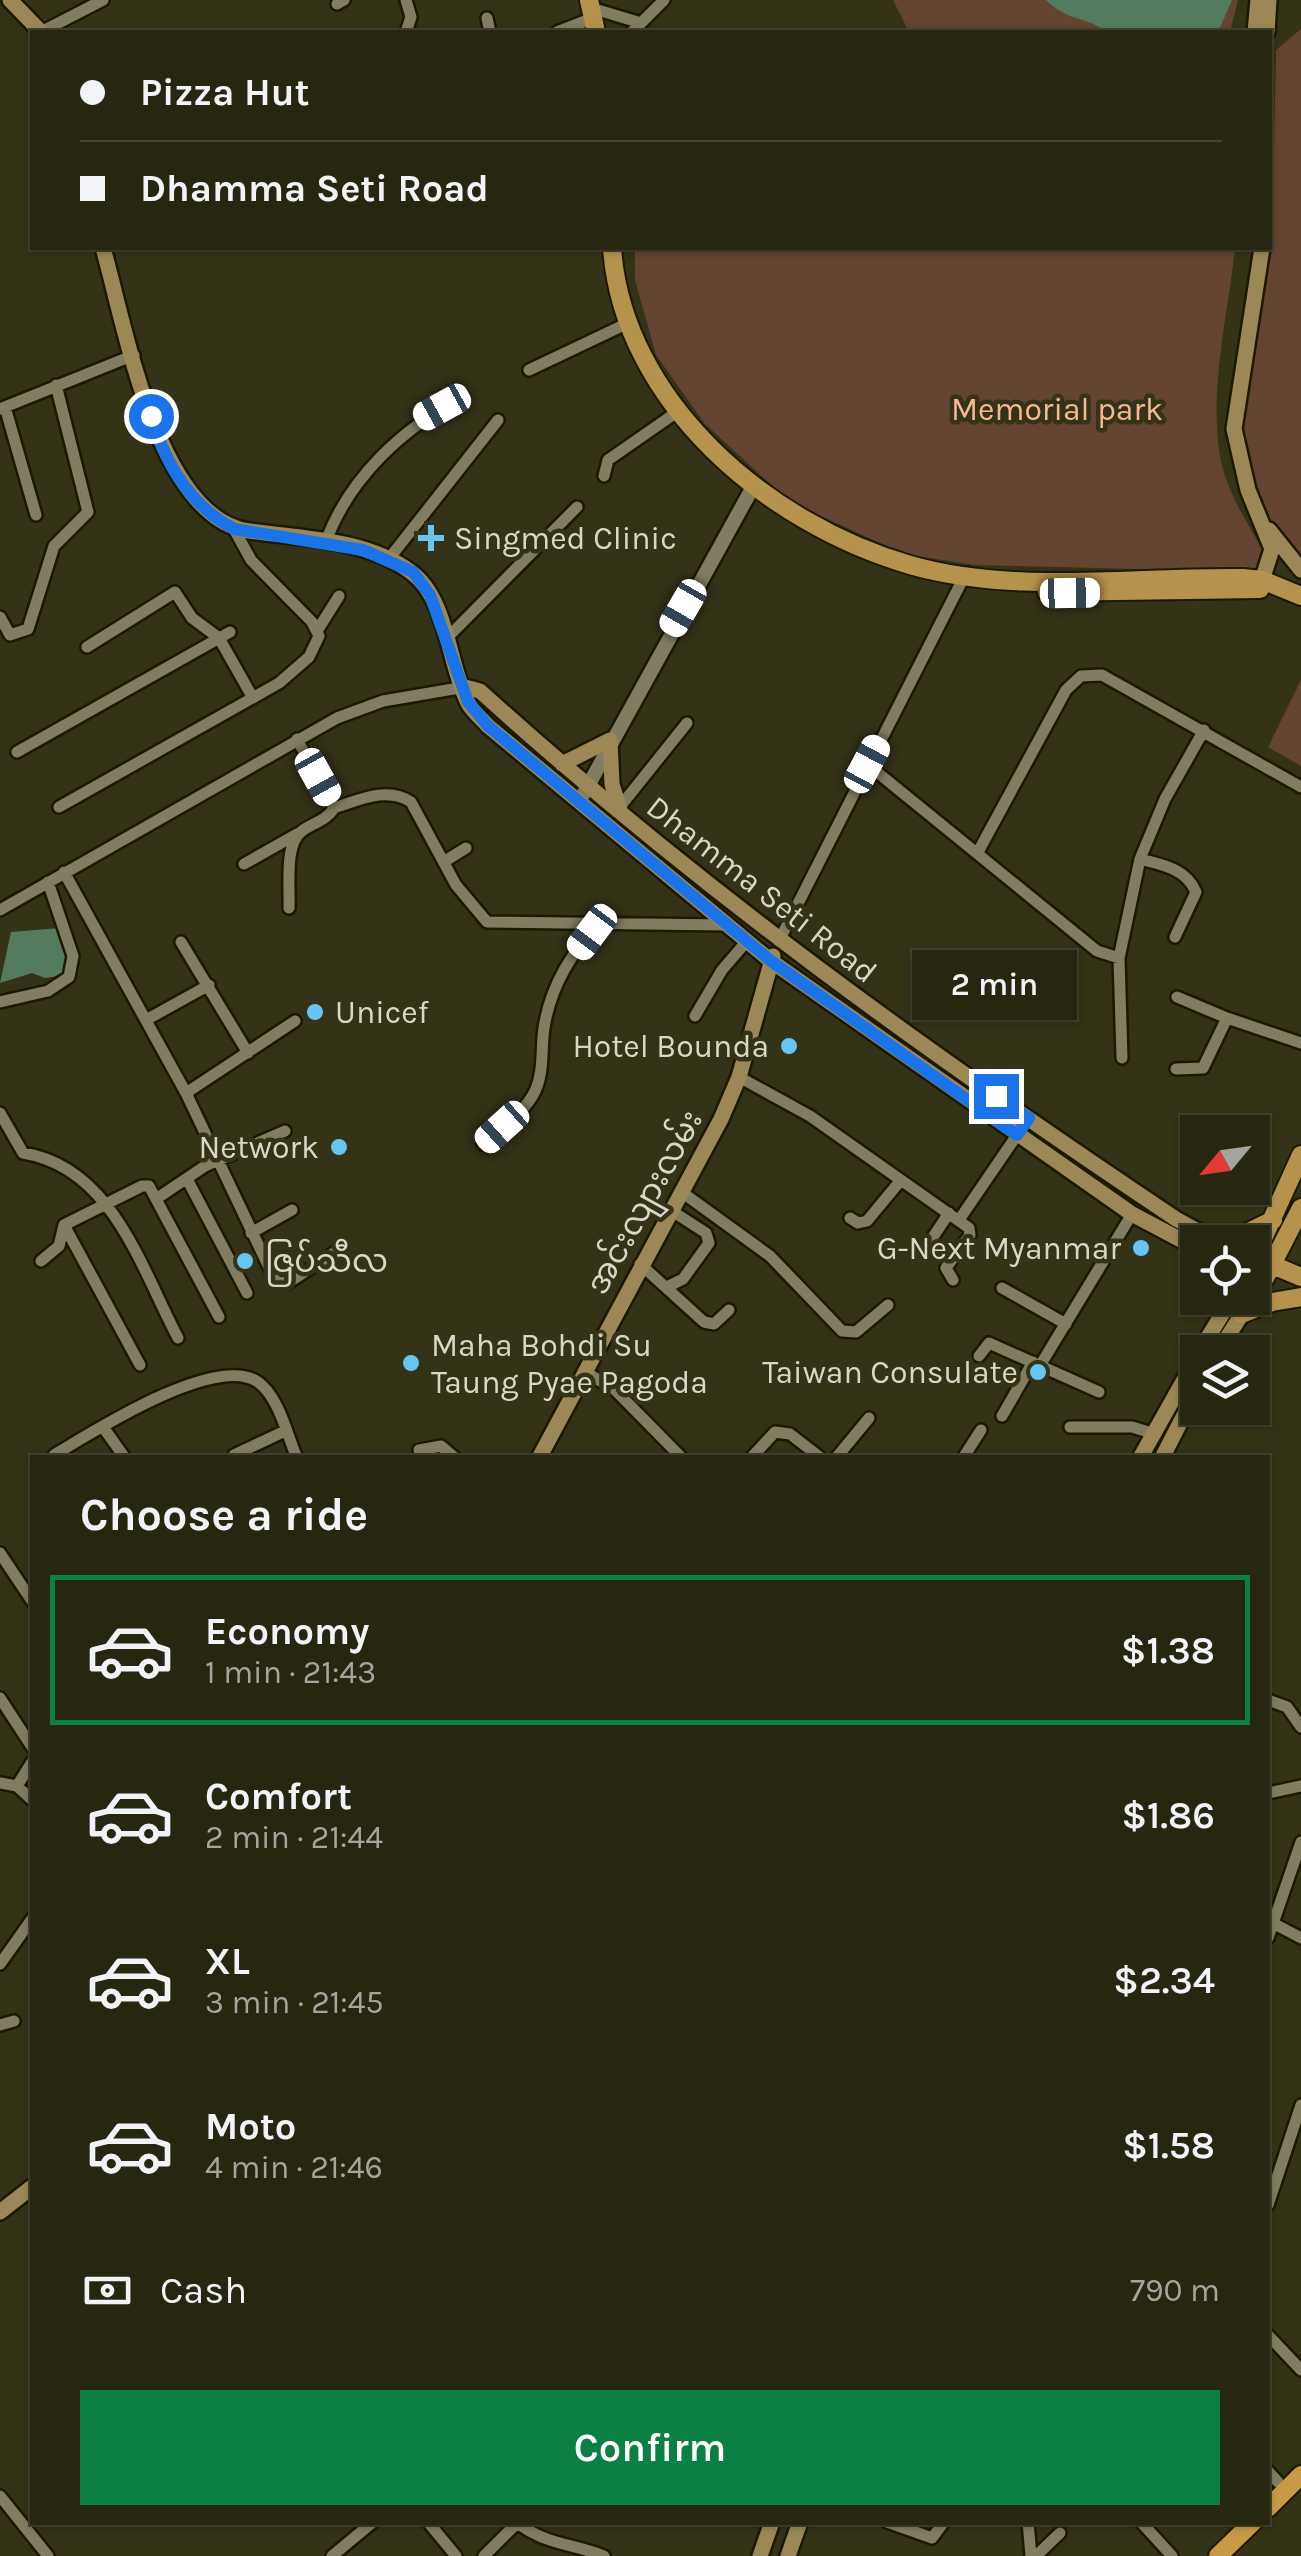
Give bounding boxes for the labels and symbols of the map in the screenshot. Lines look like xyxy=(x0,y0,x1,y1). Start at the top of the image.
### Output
car xyxy=(408,379,476,435)
park label: Memorial park xyxy=(951,391,1163,428)
route start xyxy=(129,394,174,439)
place label: Singmed Clinic xyxy=(454,520,677,557)
marker: Singmed Clinic xyxy=(418,525,444,551)
car xyxy=(655,575,711,641)
car xyxy=(1040,577,1100,609)
car xyxy=(840,730,894,798)
car xyxy=(290,743,346,811)
street label: Dhamma Seti Road xyxy=(639,788,884,991)
car xyxy=(562,899,622,965)
callout: 2 min xyxy=(914,951,1078,1021)
place label: Unicef xyxy=(335,994,430,1031)
marker: Unicef xyxy=(304,1001,326,1023)
place label: Hotel Bounda xyxy=(572,1028,769,1065)
marker: Hotel Bounda xyxy=(778,1035,800,1057)
route end xyxy=(974,1074,1019,1119)
car xyxy=(470,1096,534,1158)
street label: အင်းလျားလမ်း xyxy=(574,1101,716,1304)
north arrow xyxy=(1180,1115,1270,1205)
place label: Network xyxy=(198,1129,319,1166)
marker: Network xyxy=(328,1136,350,1158)
place label: G-Next Myanmar xyxy=(877,1230,1121,1267)
marker: G-Next Myanmar xyxy=(1130,1237,1152,1259)
place label: ဇြပ်သီလ xyxy=(265,1238,388,1287)
marker: ဇြပ်သီလ xyxy=(234,1250,256,1272)
place label: Maha Bohdi Su Taung Pyae Pagoda xyxy=(431,1327,708,1401)
marker: Maha Bohdi Su Taung Pyae Pagoda xyxy=(400,1352,422,1374)
place label: Taiwan Consulate xyxy=(762,1354,1018,1391)
marker: Taiwan Consulate xyxy=(1027,1361,1049,1383)

